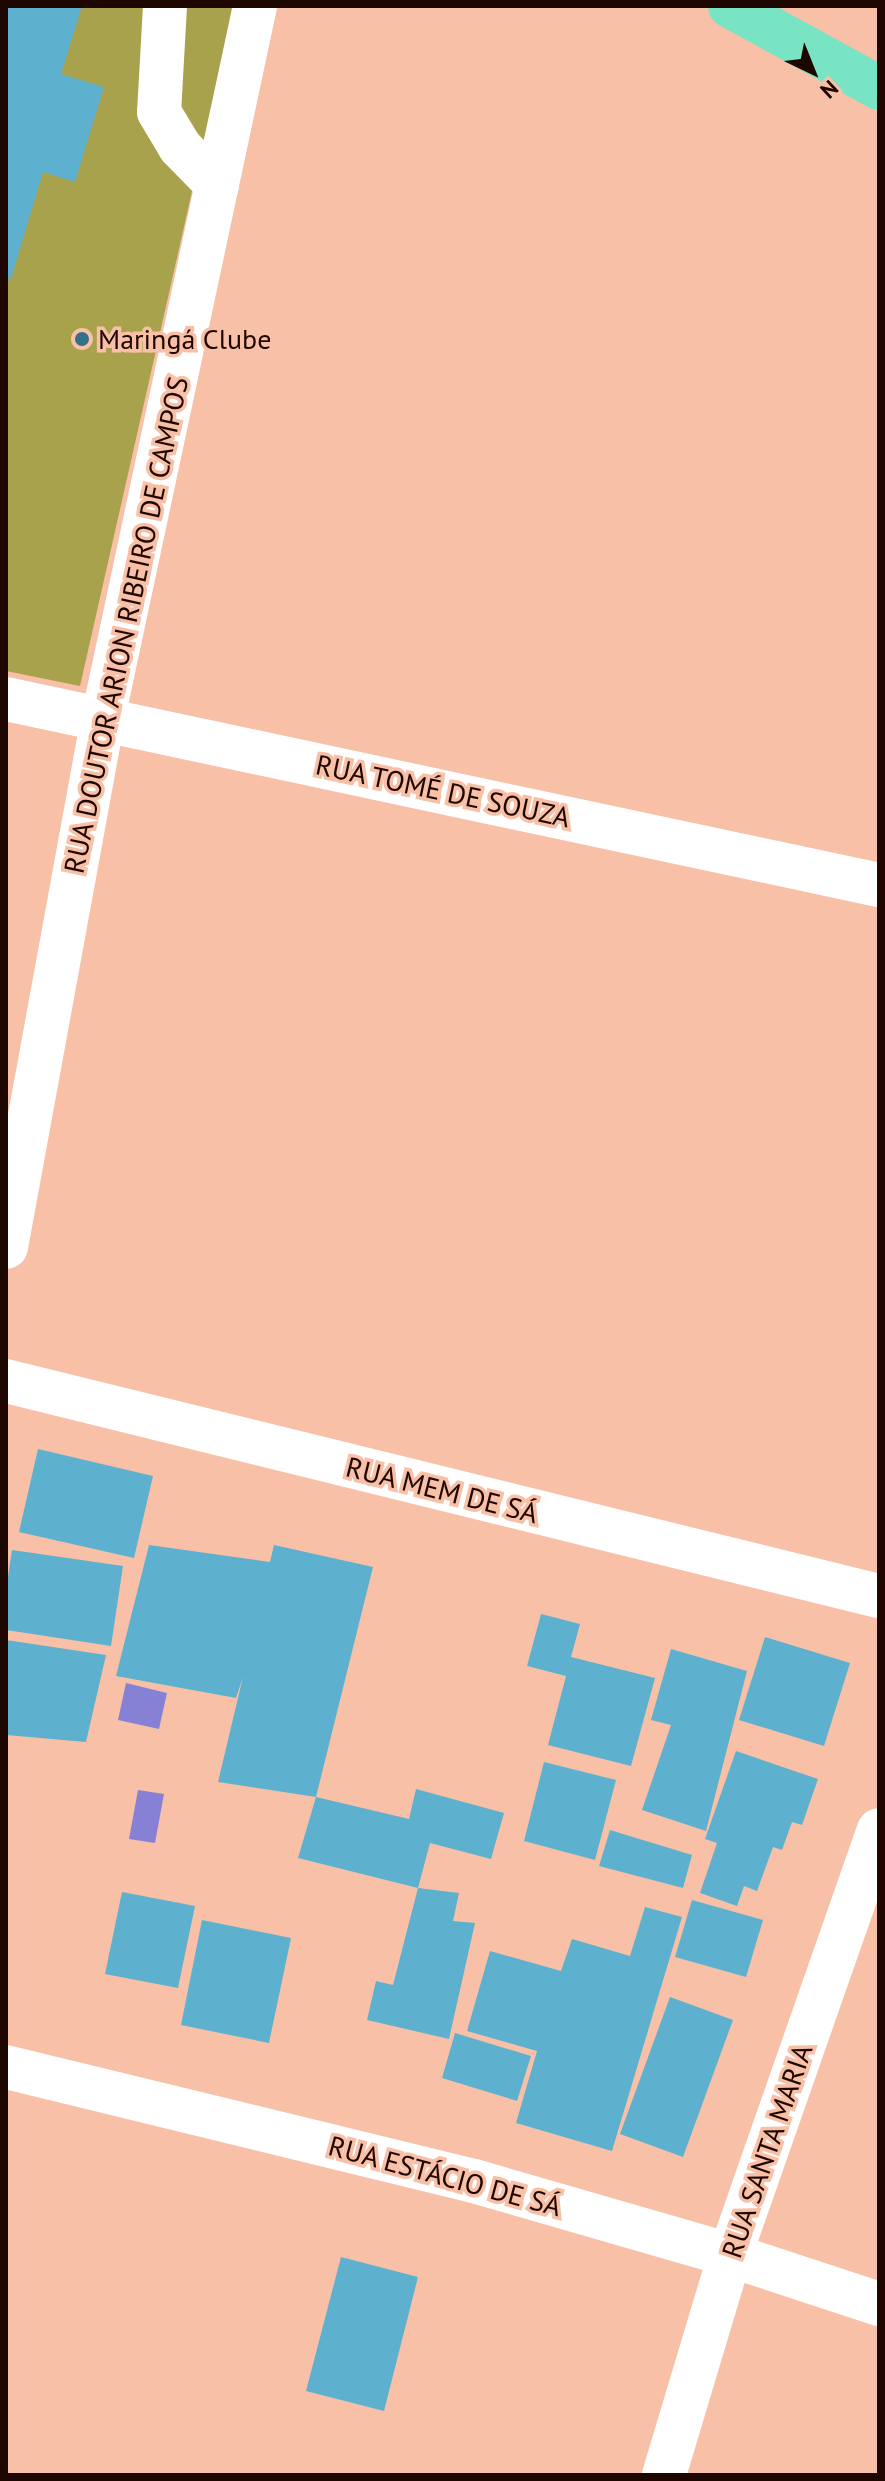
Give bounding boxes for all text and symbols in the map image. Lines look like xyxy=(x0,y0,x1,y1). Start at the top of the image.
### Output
north arrow xyxy=(773,32,853,112)
text: N xyxy=(815,74,844,105)
place label: Maringá Clube xyxy=(98,322,271,356)
marker: Maringá Clube xyxy=(73,330,91,348)
street label: RUA DOUTOR ARION RIBEIRO DE CAMPOS xyxy=(57,373,195,877)
street label: RUA TOMÉ DE SOUZA xyxy=(312,747,574,835)
street label: RUA MEM DE SÁ xyxy=(342,1450,542,1530)
street label: RUA SANTA MARIA xyxy=(714,2039,820,2263)
street label: RUA ESTÁCIO DE SÁ xyxy=(324,2129,566,2223)

